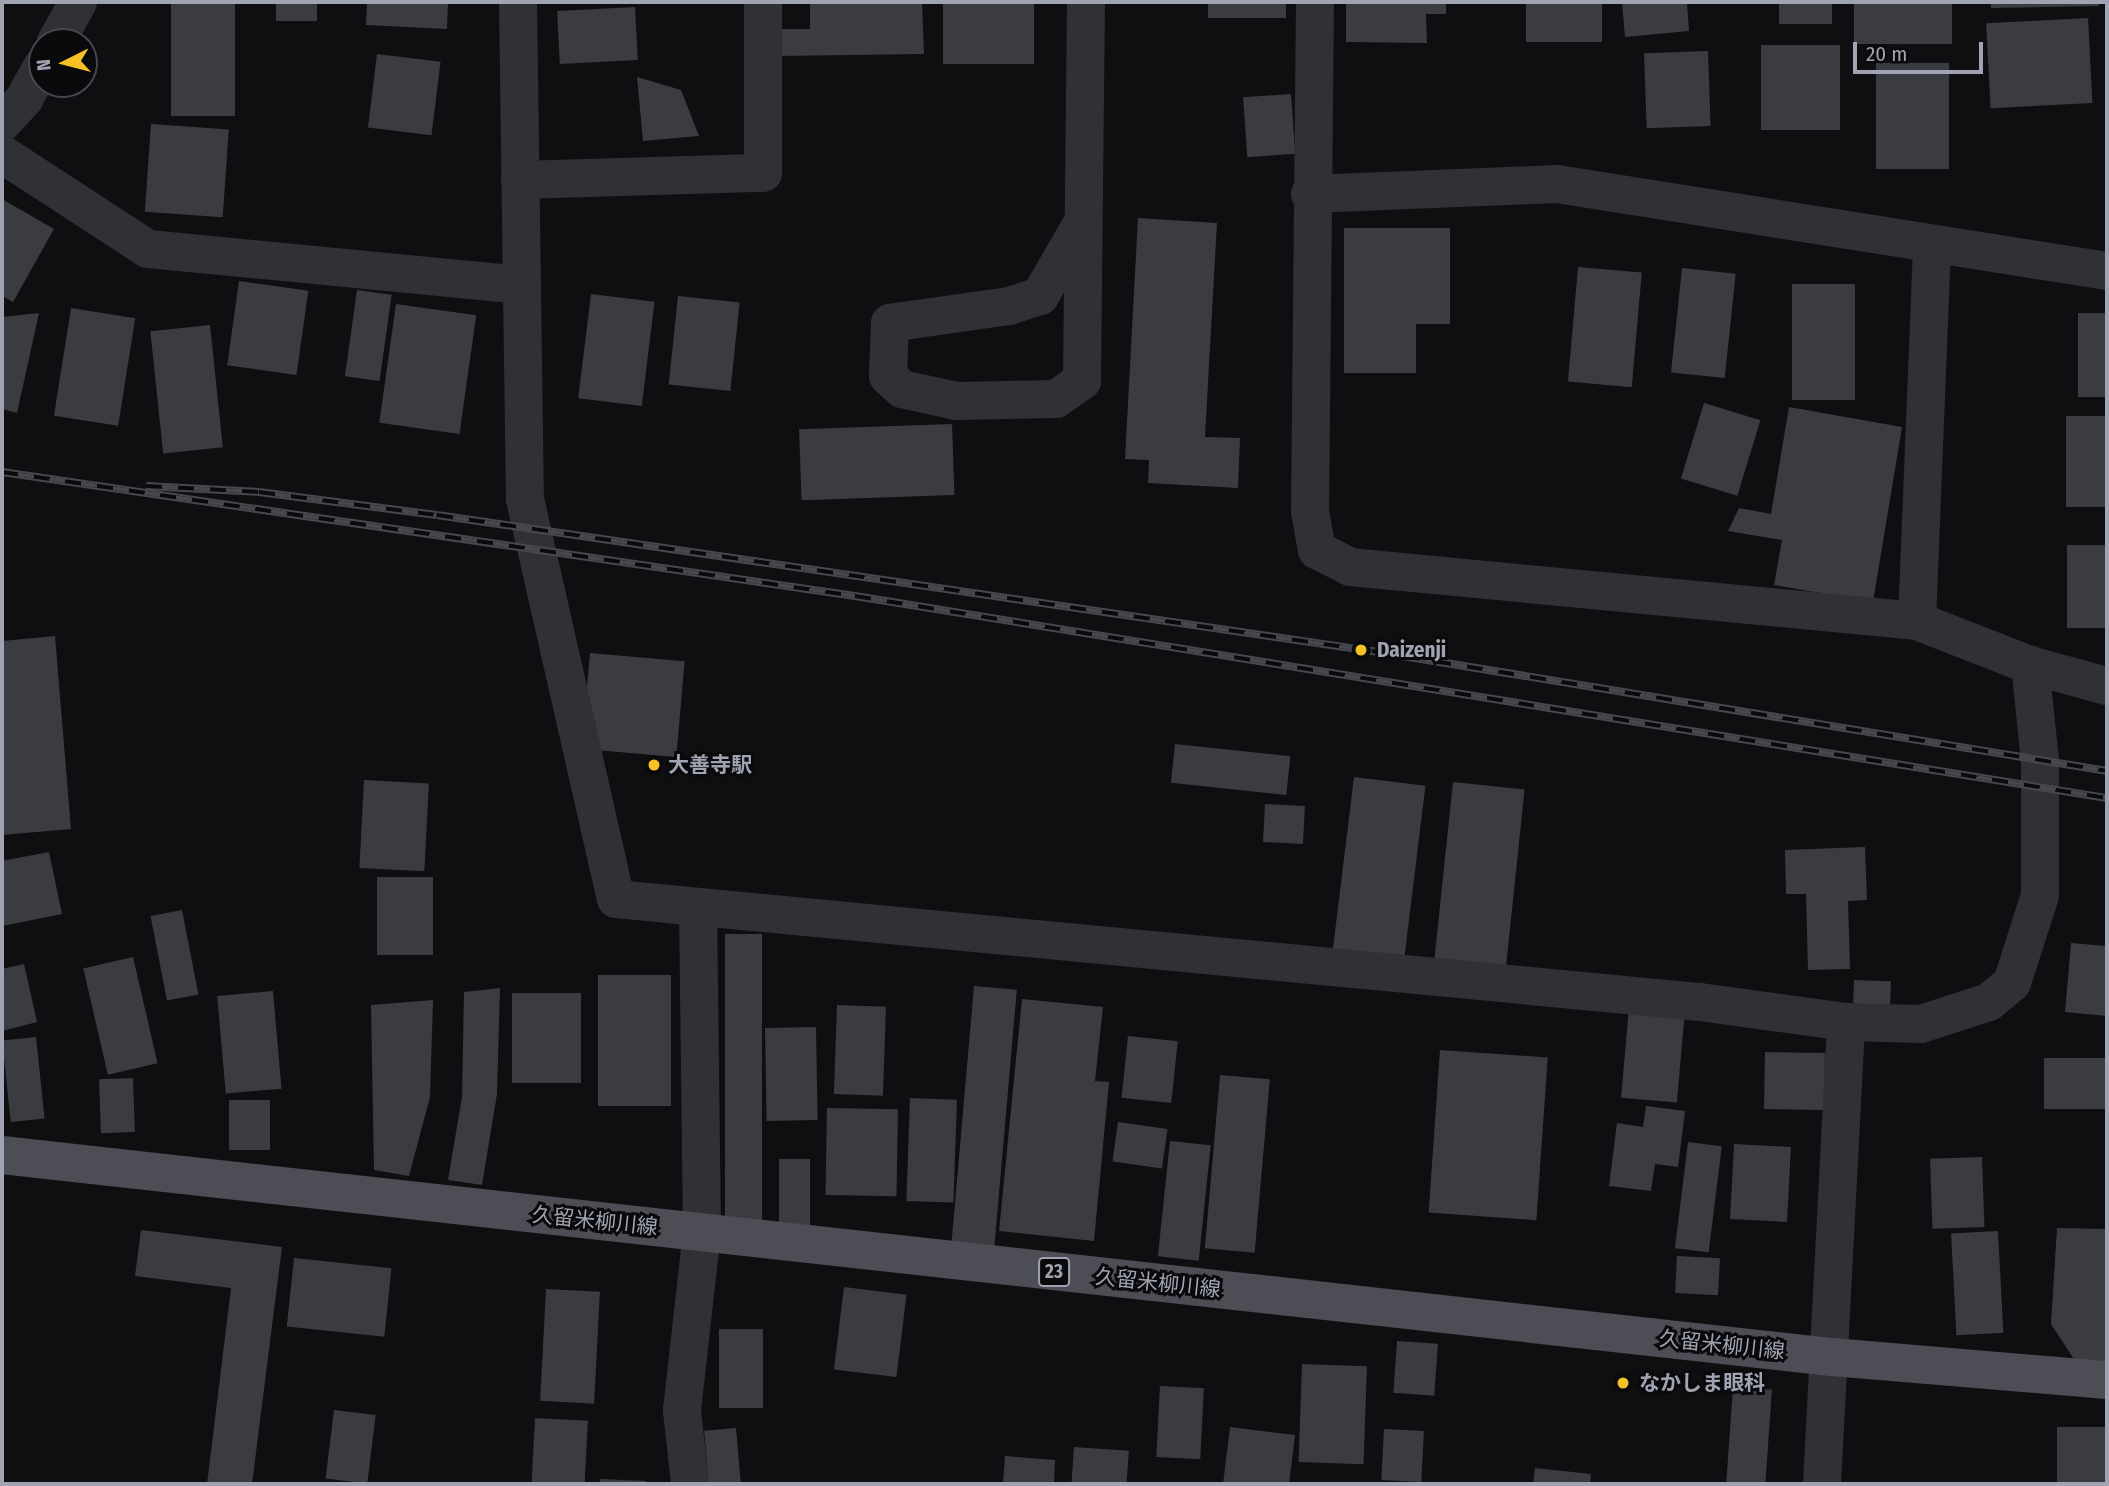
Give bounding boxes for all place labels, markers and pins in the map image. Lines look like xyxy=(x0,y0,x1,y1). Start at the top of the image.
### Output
place label: Daizenji xyxy=(1377,637,1446,663)
marker: Daizenji xyxy=(1351,640,1371,660)
place label: 大善寺駅 xyxy=(668,752,752,778)
marker: 大善寺駅 xyxy=(646,757,662,773)
place label: なかしま眼科 xyxy=(1639,1370,1765,1396)
marker: なかしま眼科 xyxy=(1613,1373,1633,1393)

